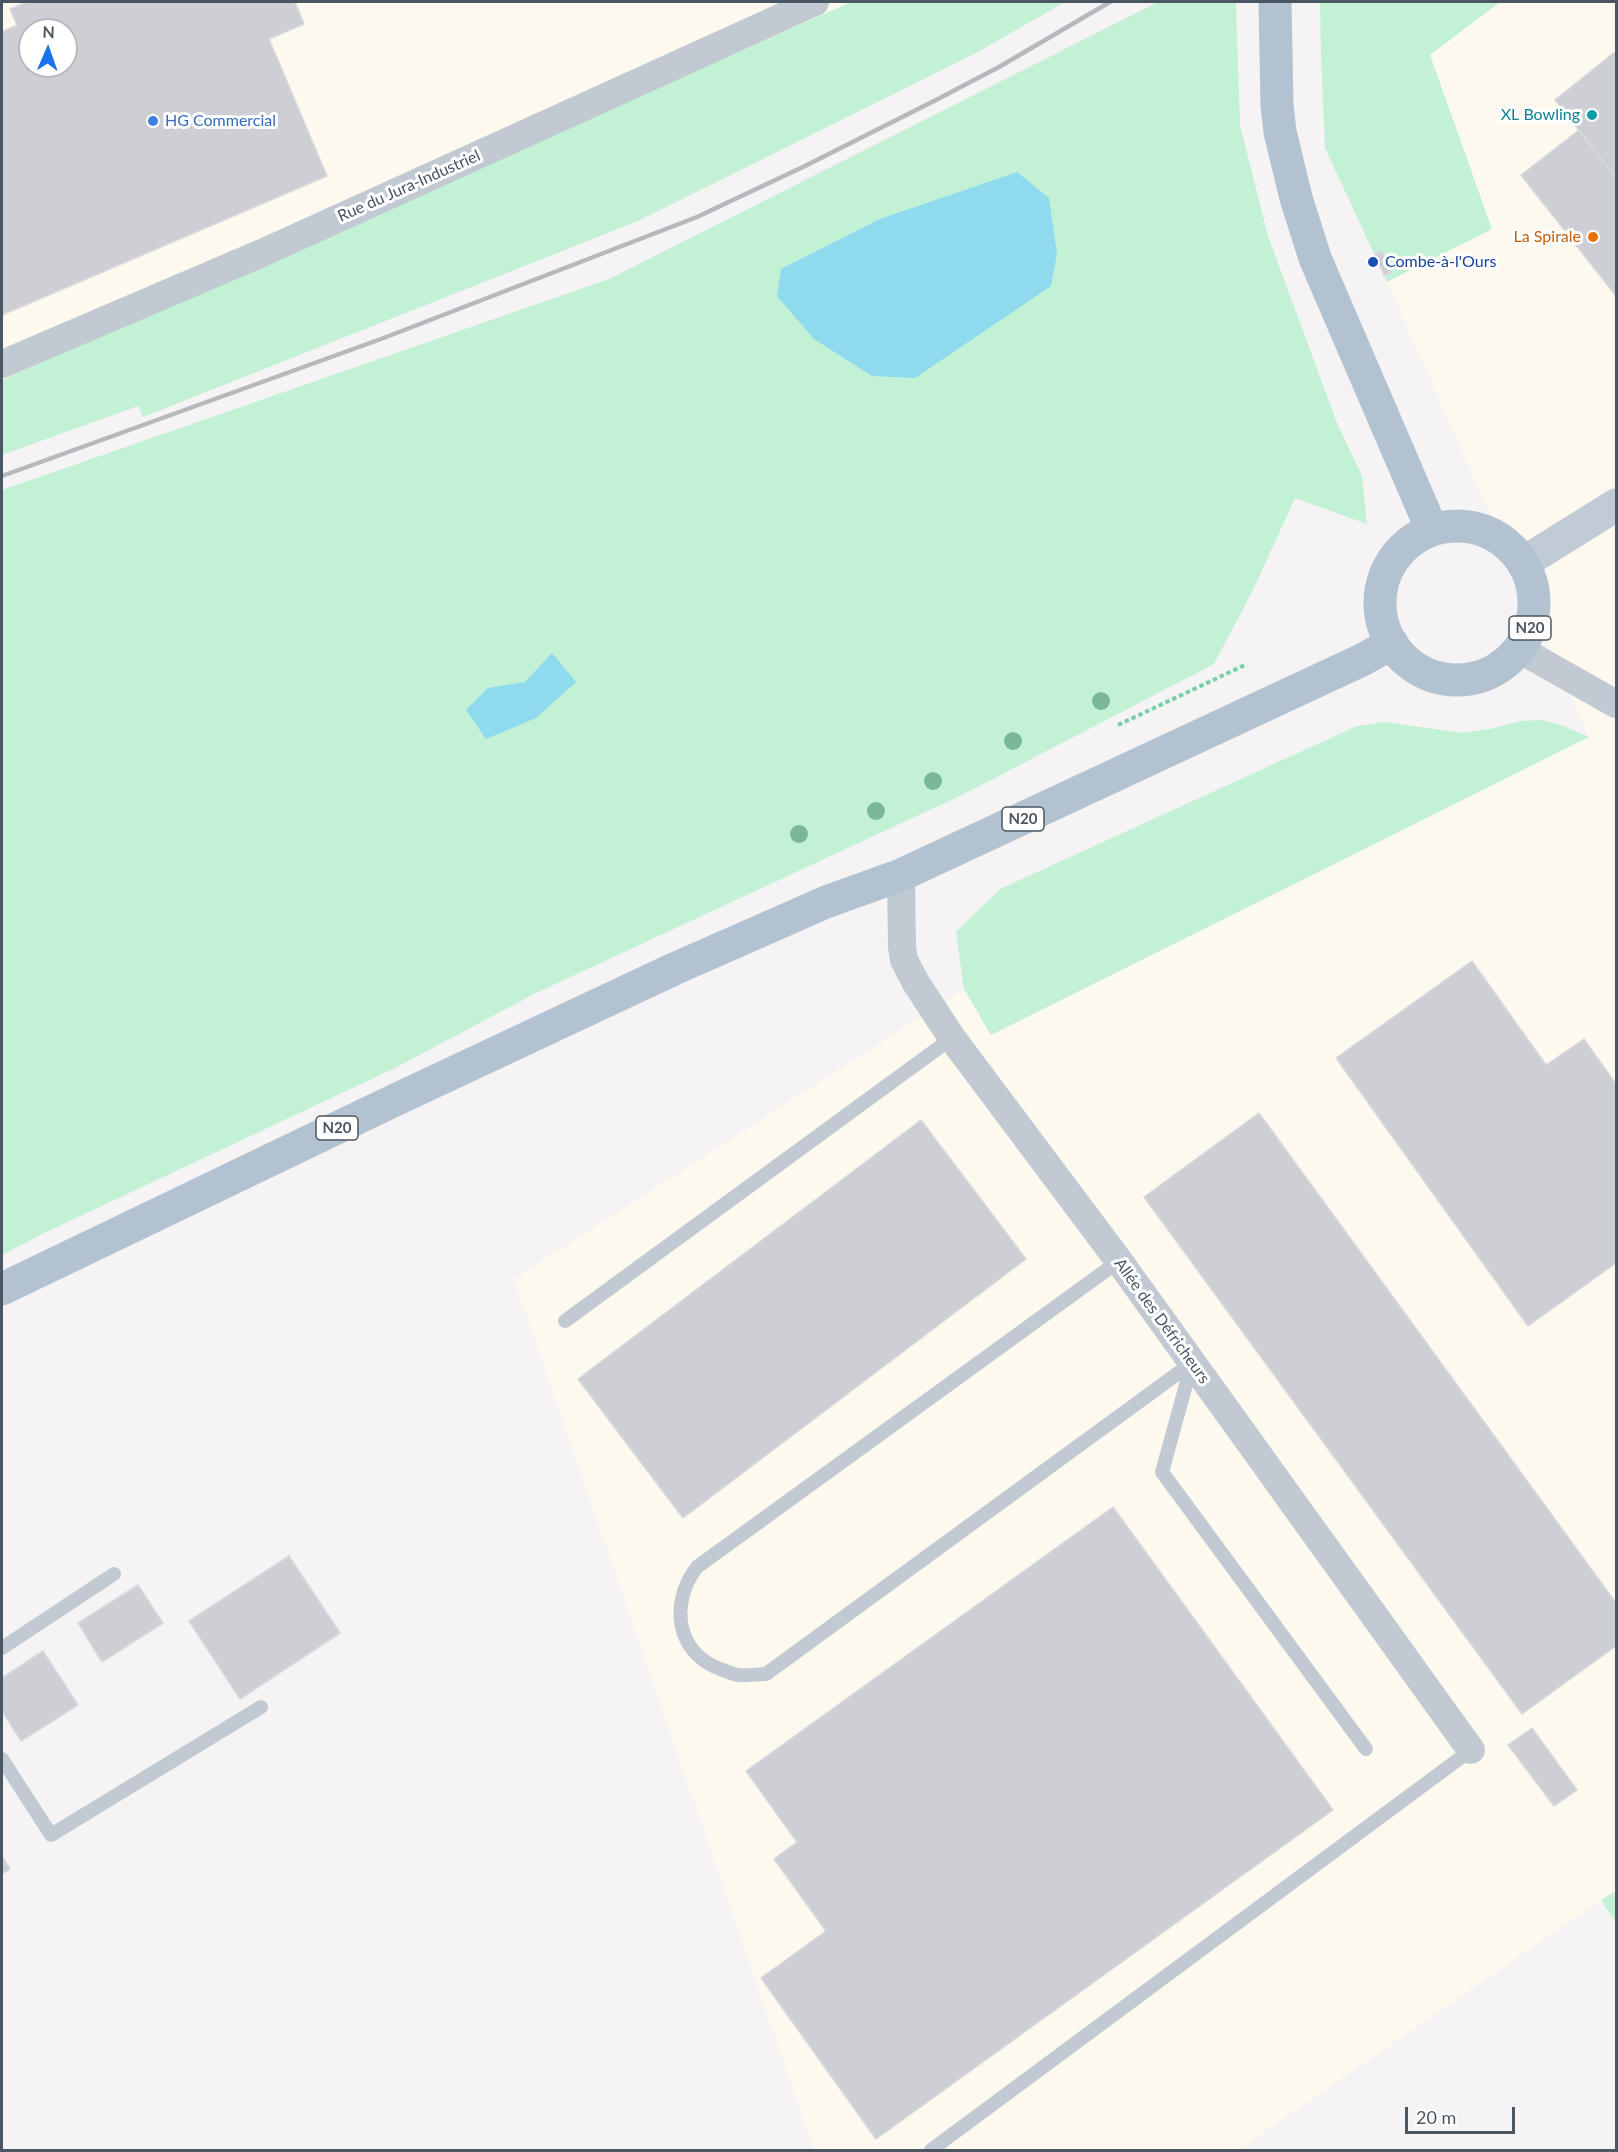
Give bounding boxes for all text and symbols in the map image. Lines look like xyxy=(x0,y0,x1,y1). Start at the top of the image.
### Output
north arrow xyxy=(18,18,78,78)
text: N xyxy=(42,22,55,41)
place label: XL Bowling xyxy=(1501,105,1580,125)
marker: XL Bowling xyxy=(1585,108,1599,122)
place label: HG Commercial xyxy=(165,111,276,131)
marker: HG Commercial xyxy=(146,114,160,128)
street label: Rue du Jura-Industriel xyxy=(335,146,483,226)
place label: La Spirale xyxy=(1514,227,1581,247)
marker: La Spirale xyxy=(1586,230,1600,244)
place label: Combe-à-l'Ours xyxy=(1385,252,1496,272)
marker: Combe-à-l'Ours xyxy=(1366,255,1380,269)
road number: N20 xyxy=(1509,616,1551,640)
road number: N20 xyxy=(1002,807,1044,831)
road number: N20 xyxy=(316,1116,358,1140)
street label: Allée des Défricheurs xyxy=(1110,1255,1214,1387)
scale bar xyxy=(1408,2095,1518,2133)
text: 20 m xyxy=(1416,2106,1456,2128)

